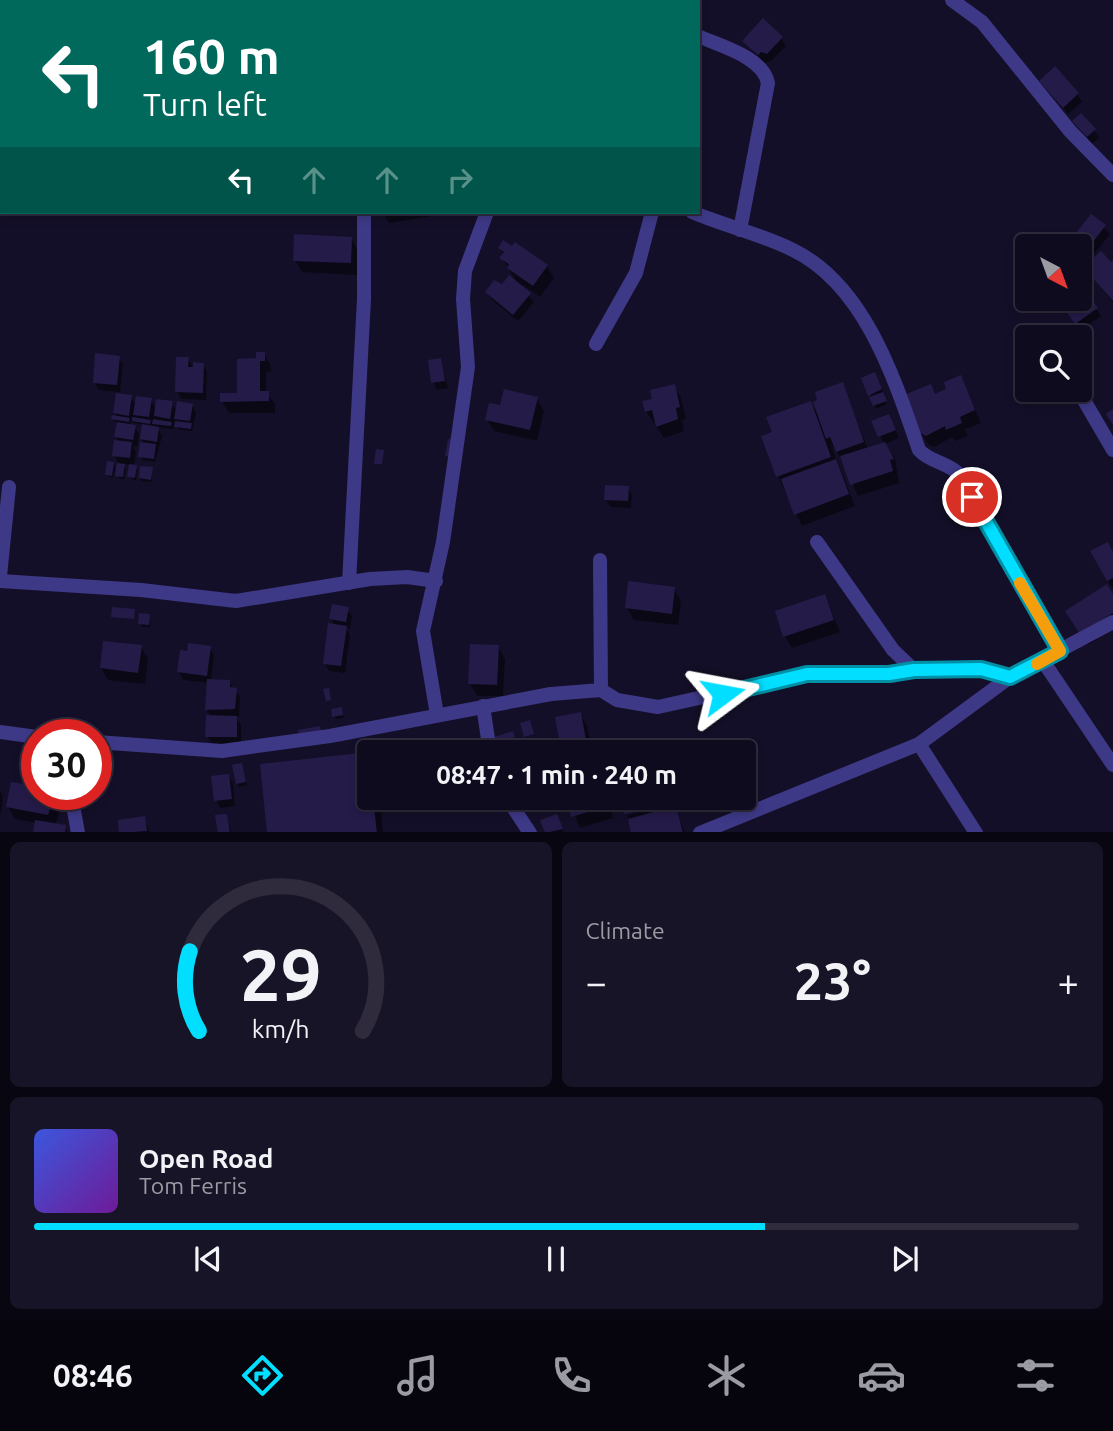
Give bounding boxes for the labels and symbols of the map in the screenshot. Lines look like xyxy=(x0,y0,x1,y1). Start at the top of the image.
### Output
north arrow xyxy=(1015,234,1092,312)
pin xyxy=(942,467,1002,527)
position arrow xyxy=(686,657,760,731)
speed limit sign: 30 xyxy=(21,719,112,810)

